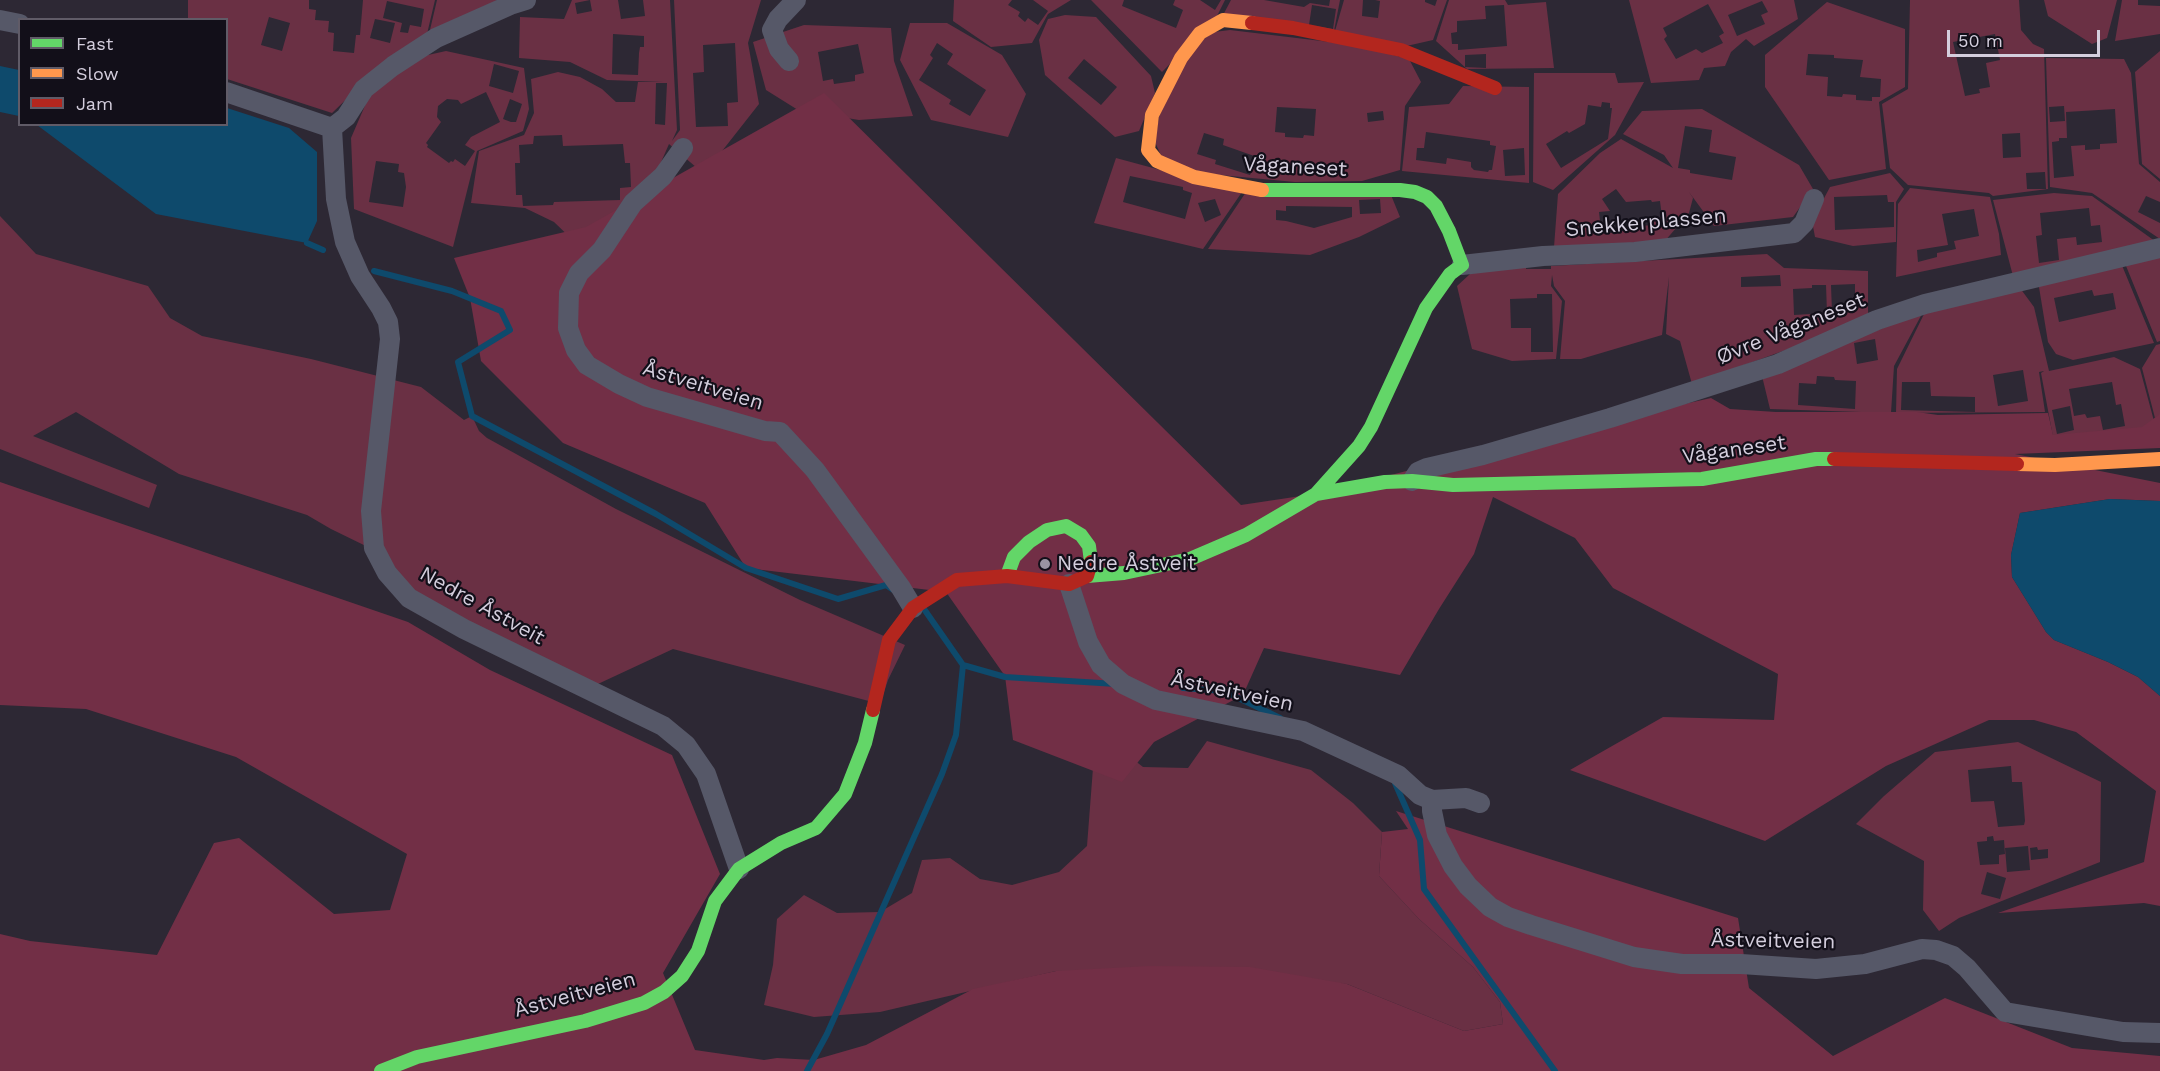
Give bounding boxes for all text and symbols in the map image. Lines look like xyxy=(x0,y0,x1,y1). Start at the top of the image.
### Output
legend xyxy=(18,18,228,126)
scale bar xyxy=(1950,18,2103,56)
text: 50 m xyxy=(1958,30,2003,51)
text: Fast xyxy=(76,33,113,54)
text: Slow xyxy=(76,63,119,84)
text: Jam xyxy=(76,93,113,114)
street label: Våganeset xyxy=(1242,152,1348,182)
street label: Snekkerplassen xyxy=(1565,203,1727,243)
street label: Øvre Våganeset xyxy=(1713,288,1869,370)
street label: Åstveitveien xyxy=(640,356,766,416)
street label: Våganeset xyxy=(1681,430,1787,470)
place label: Nedre Åstveit xyxy=(1057,551,1196,577)
marker: Nedre Åstveit xyxy=(1038,557,1052,571)
street label: Nedre Åstveit xyxy=(415,561,549,651)
street label: Åstveitveien xyxy=(1168,667,1296,717)
street label: Åstveitveien xyxy=(1710,927,1836,955)
street label: Åstveitveien xyxy=(511,967,639,1023)

